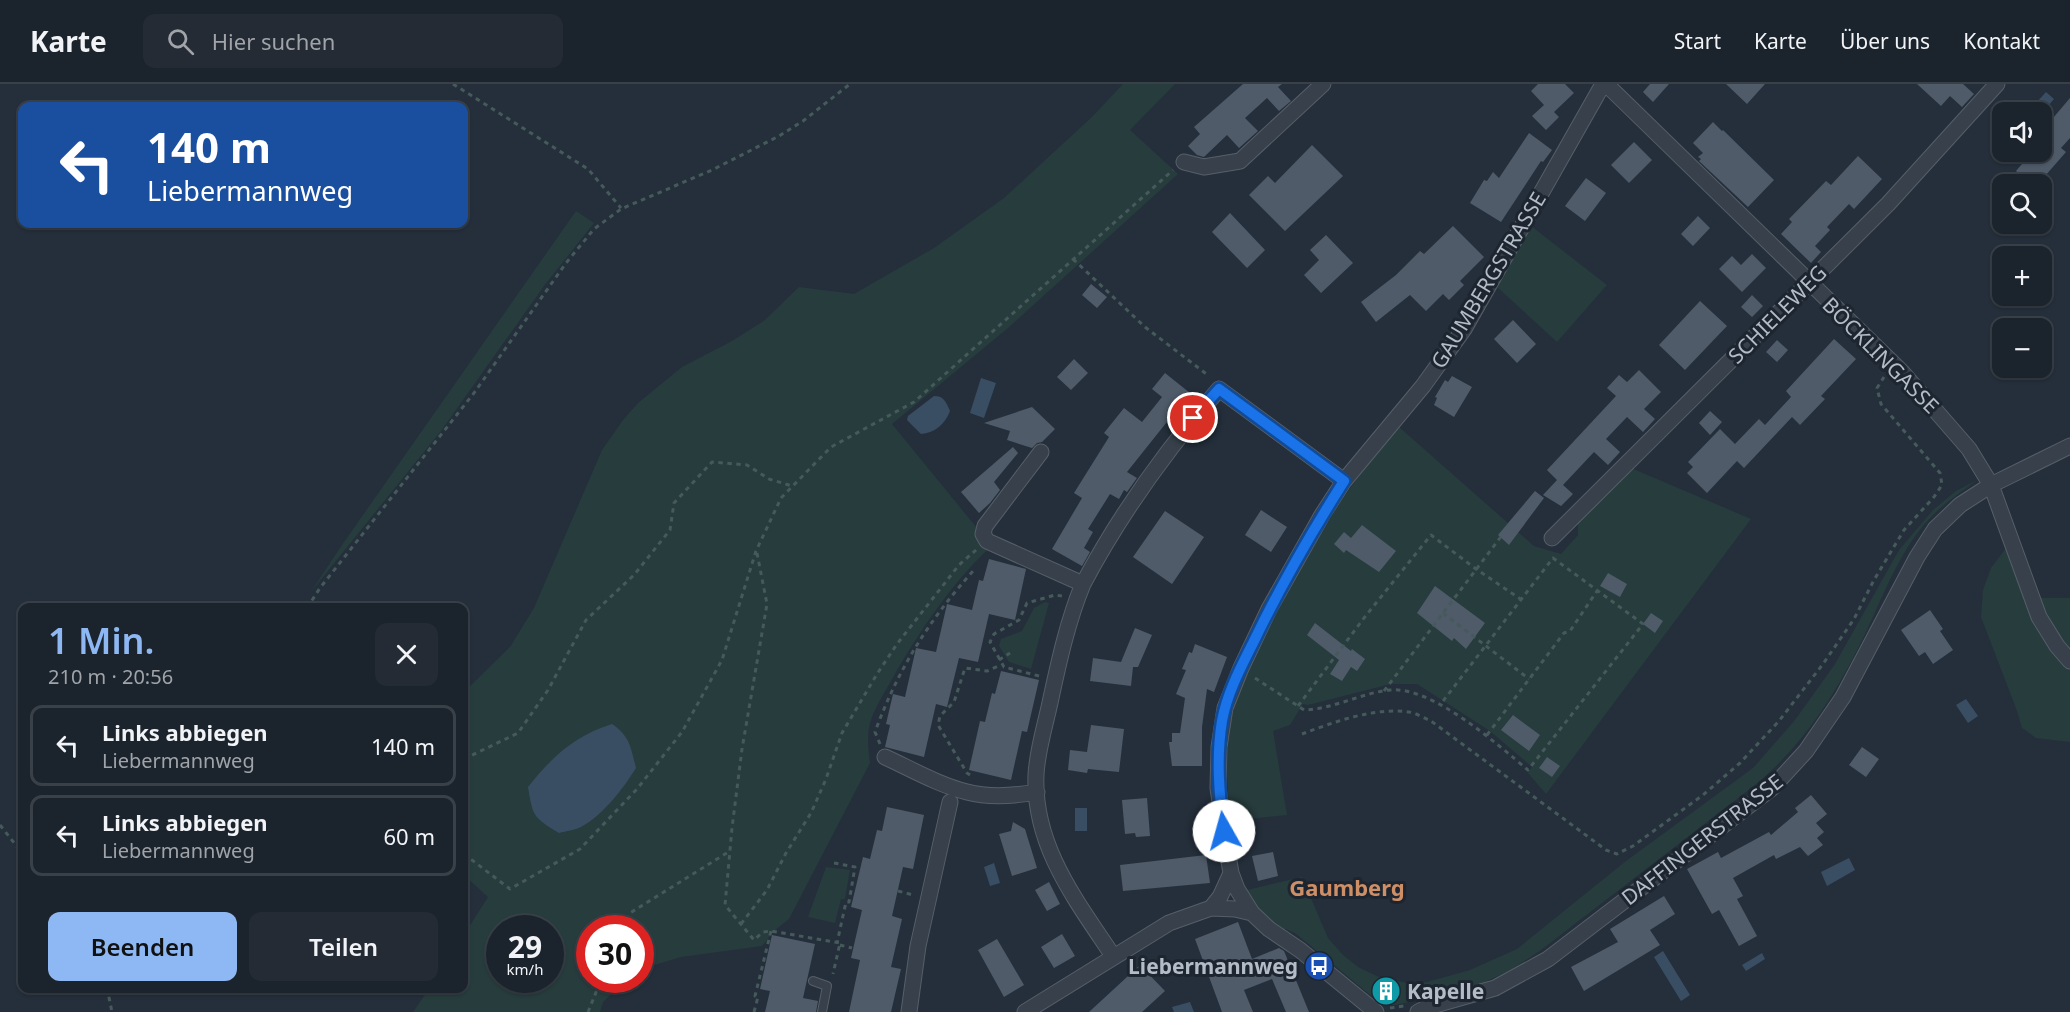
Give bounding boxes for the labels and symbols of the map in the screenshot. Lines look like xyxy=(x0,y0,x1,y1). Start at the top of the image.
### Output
street label: GAUMBERGSTRASSE xyxy=(1424,187,1552,373)
street label: SCHIELEWEG xyxy=(1722,259,1832,369)
street label: BÖCKLINGASSE xyxy=(1817,291,1945,419)
pin xyxy=(1167,392,1218,443)
street label: DAFFINGERSTRASSE xyxy=(1616,767,1788,911)
position arrow xyxy=(1192,799,1256,863)
district label: Gaumberg xyxy=(1289,872,1405,902)
speed limit sign: 30 xyxy=(576,915,654,993)
bus stop icon: Liebermannweg xyxy=(1303,950,1335,982)
place label: Liebermannweg xyxy=(1128,952,1298,980)
building icon: Kapelle xyxy=(1370,975,1402,1007)
place label: Kapelle xyxy=(1407,977,1484,1005)

